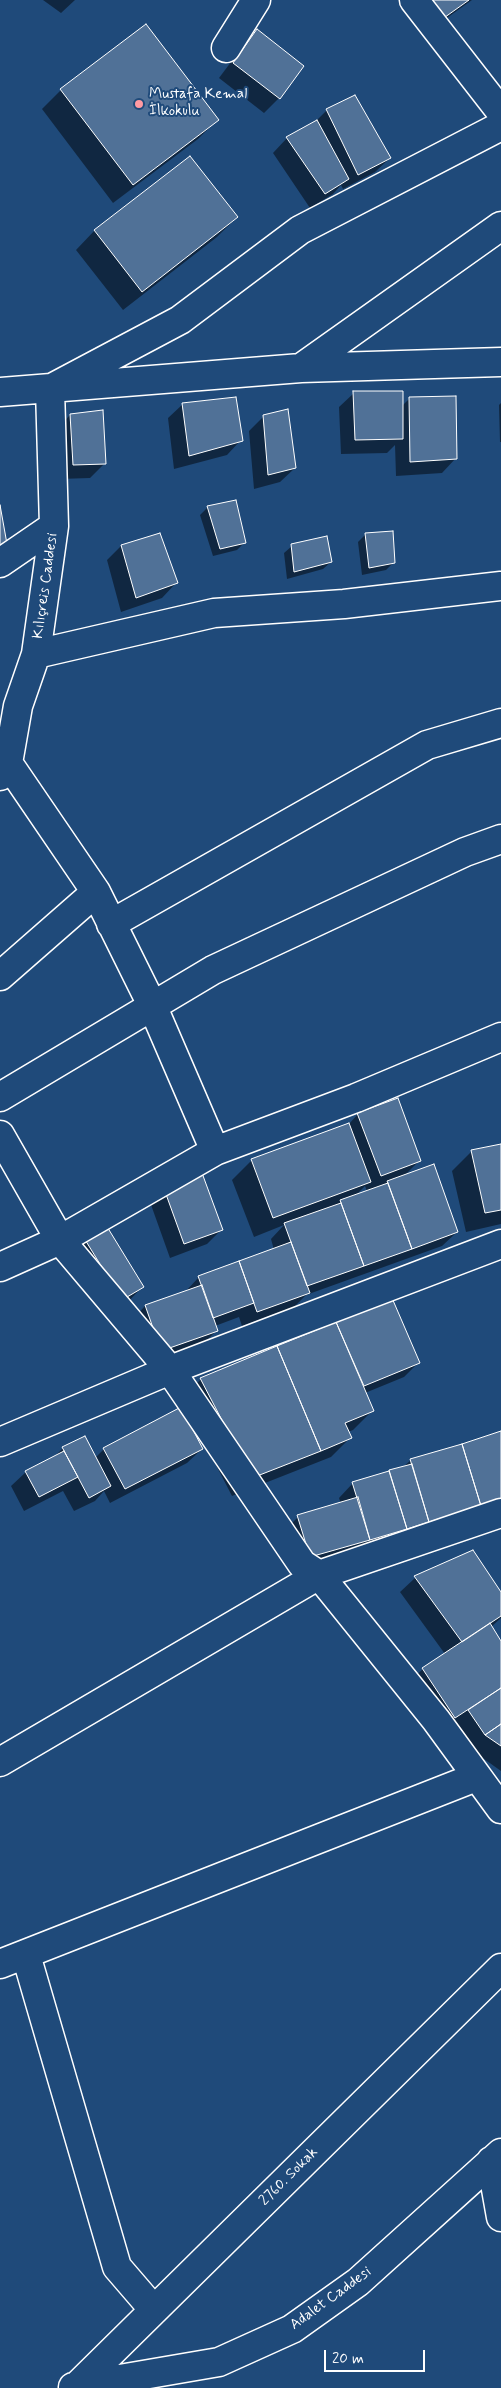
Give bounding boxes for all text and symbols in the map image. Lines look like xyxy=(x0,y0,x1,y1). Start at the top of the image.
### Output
place label: Mustafa Kemal İlkokulu xyxy=(149,86,247,121)
marker: Mustafa Kemal İlkokulu xyxy=(133,98,145,110)
street label: Kılıçreis Caddesi xyxy=(30,532,62,640)
street label: 2760. Sokak xyxy=(256,2144,322,2210)
street label: Adalet Caddesi xyxy=(287,2263,375,2335)
scale bar xyxy=(326,2340,427,2372)
text: 20 m xyxy=(332,2349,364,2369)

